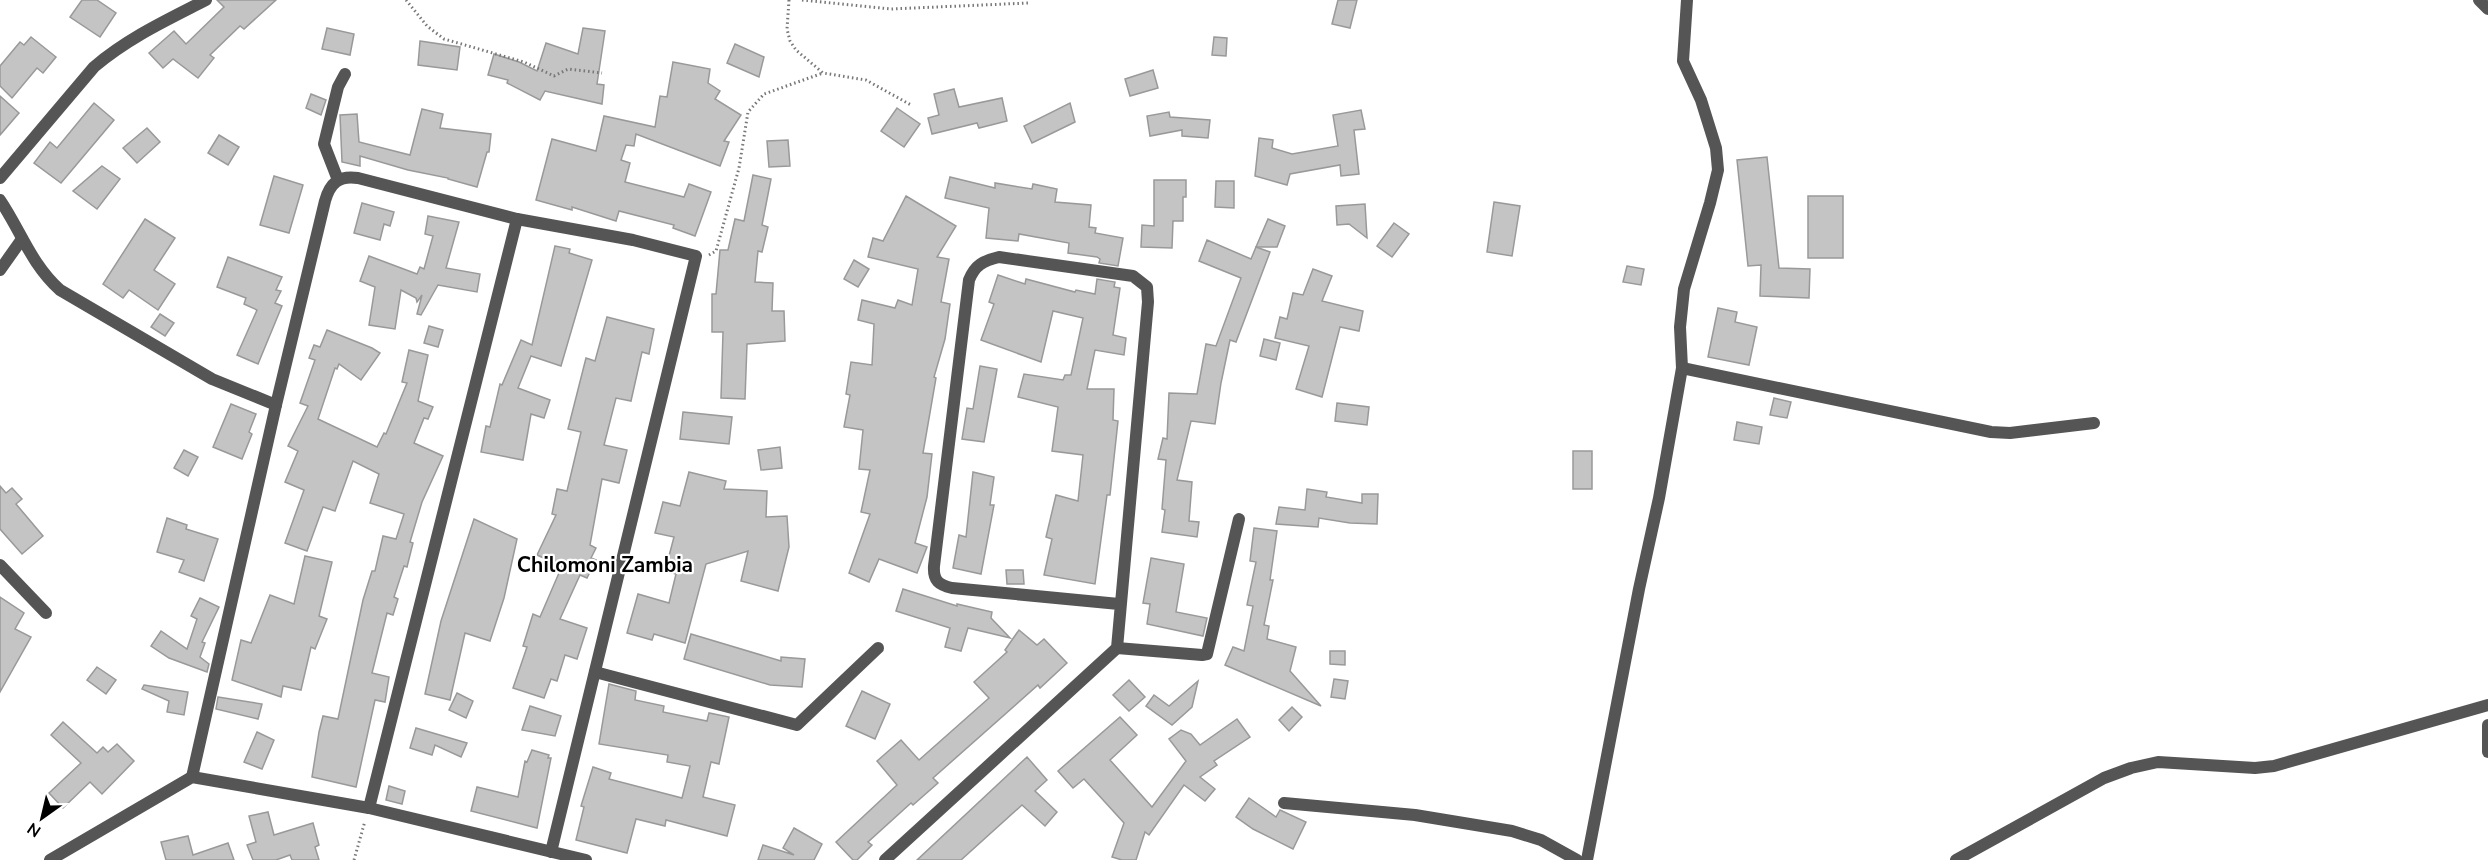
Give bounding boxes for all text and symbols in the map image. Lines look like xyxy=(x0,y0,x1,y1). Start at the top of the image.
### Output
district label: Chilomoni Zambia xyxy=(517,551,693,579)
north arrow xyxy=(12,788,72,848)
text: N xyxy=(23,817,45,842)

